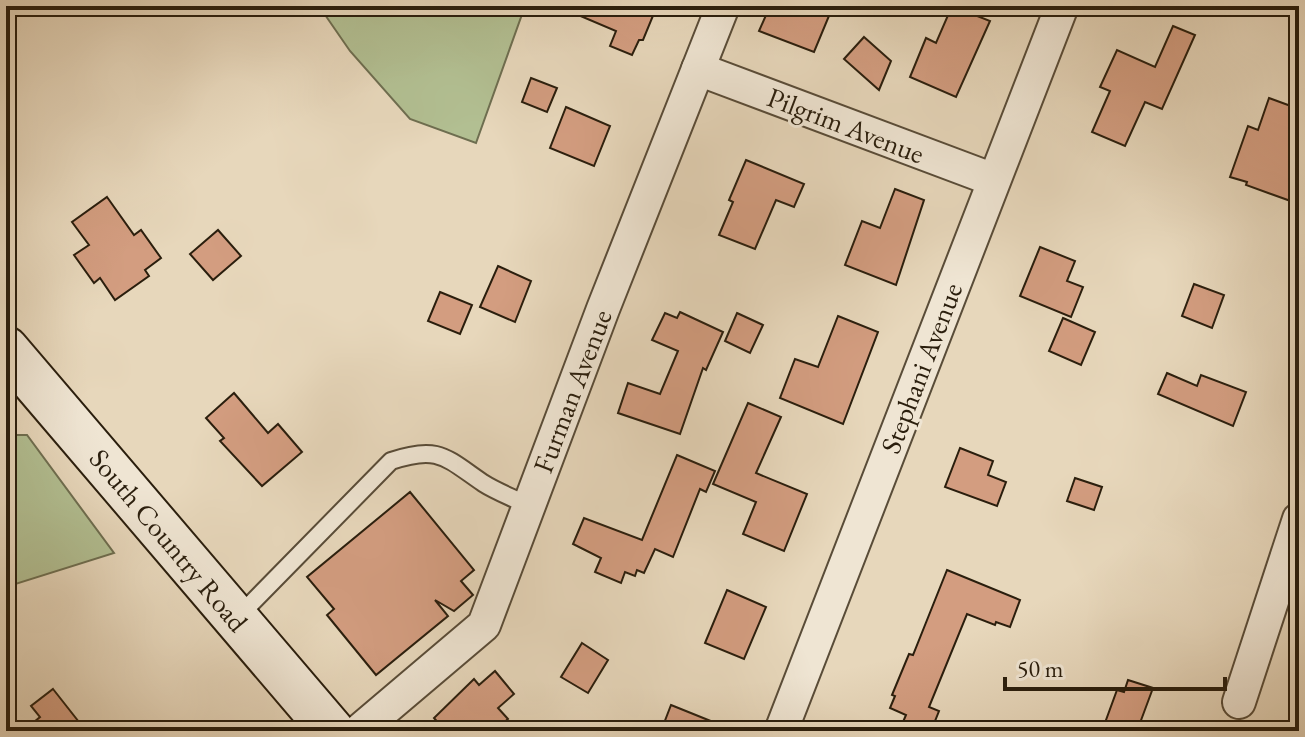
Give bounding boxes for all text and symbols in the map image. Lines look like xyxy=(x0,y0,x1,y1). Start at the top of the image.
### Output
street label: Pilgrim Avenue xyxy=(762,79,930,171)
street label: Stephani Avenue xyxy=(872,277,970,458)
street label: Furman Avenue xyxy=(524,304,620,478)
street label: South Country Road xyxy=(82,441,257,640)
scale bar xyxy=(1005,641,1225,691)
text: 50 m xyxy=(1017,653,1064,684)

